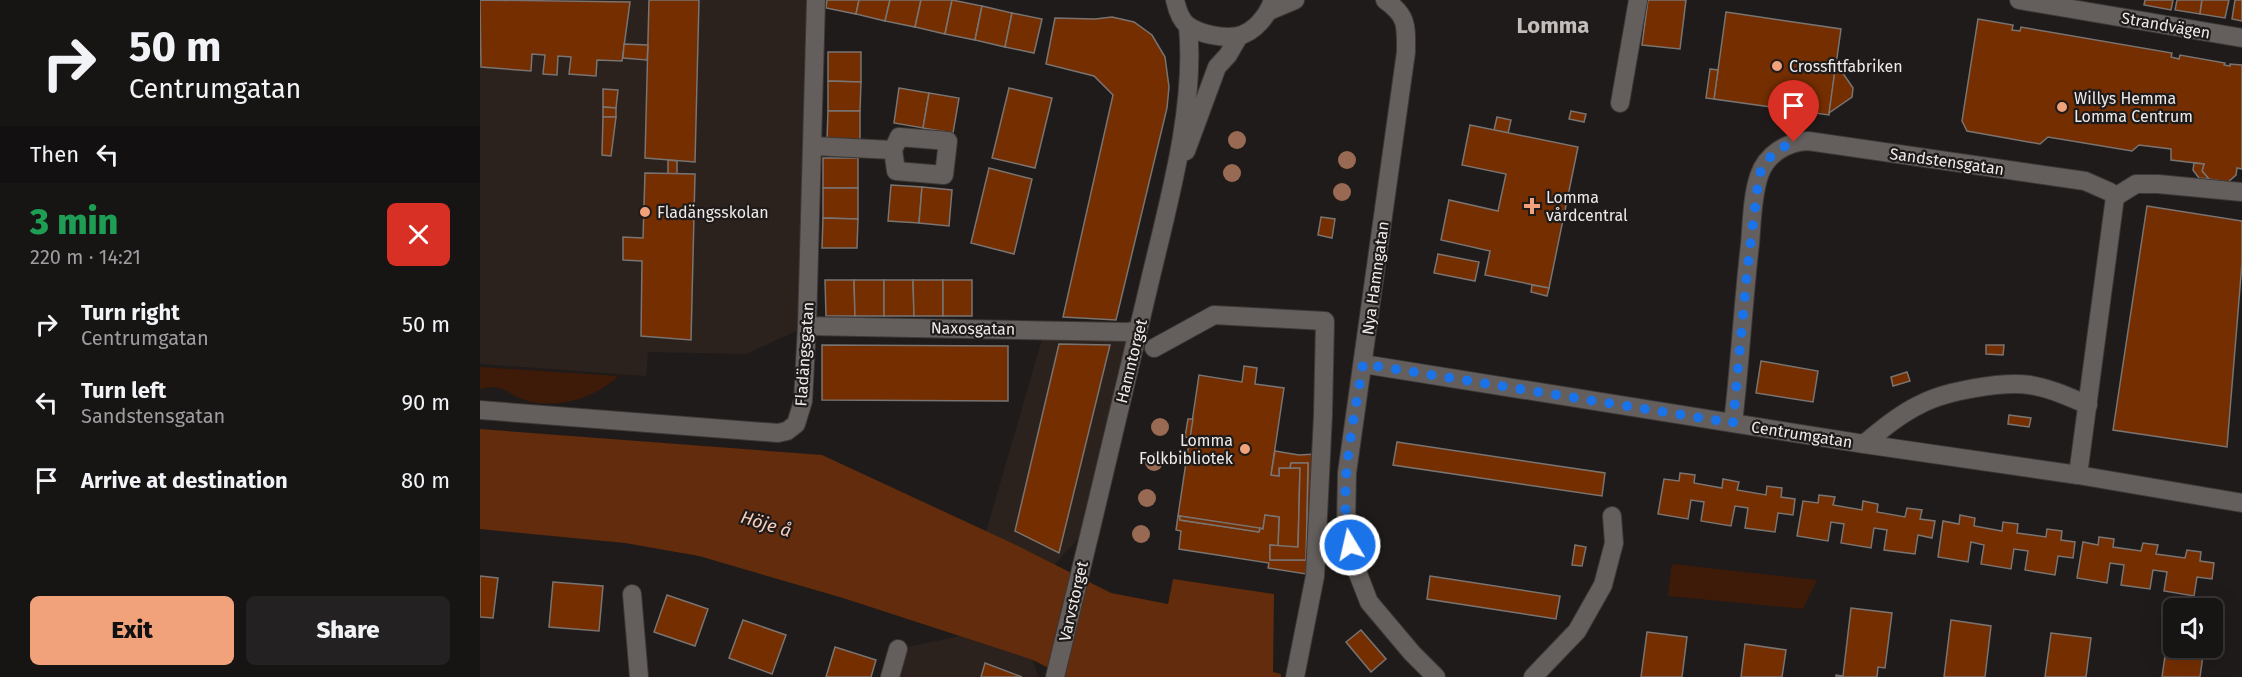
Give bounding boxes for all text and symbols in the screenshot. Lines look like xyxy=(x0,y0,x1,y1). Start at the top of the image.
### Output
street label: Strandvägen xyxy=(2120,8,2212,43)
district label: Lomma xyxy=(1517,12,1589,39)
text: 50 m xyxy=(129,22,222,72)
icon: right xyxy=(30,24,108,102)
place label: Crossfitfabriken xyxy=(1789,57,1903,76)
marker: Crossfitfabriken xyxy=(1770,59,1784,73)
text: Centrumgatan xyxy=(129,73,301,105)
pin xyxy=(1768,80,1819,142)
icon: arrive xyxy=(1777,89,1810,122)
place label: Willys Hemma Lomma Centrum xyxy=(2074,89,2193,126)
marker: Willys Hemma Lomma Centrum xyxy=(2055,100,2069,114)
icon: left xyxy=(91,138,124,171)
text: Then xyxy=(30,141,79,168)
street label: Sandstensgatan xyxy=(1888,144,2005,179)
place label: Lomma vårdcentral xyxy=(1546,188,1628,225)
marker: Lomma vårdcentral xyxy=(1523,197,1541,215)
text: 3 min xyxy=(30,200,118,244)
button: close xyxy=(387,203,450,266)
place label: Fladängsskolan xyxy=(657,203,769,222)
marker: Fladängsskolan xyxy=(638,205,652,219)
street label: Nya Hamngatan xyxy=(1358,220,1393,336)
text: 220 m · 14:21 xyxy=(30,245,141,269)
text: Turn right xyxy=(81,299,180,326)
street label: Fladängsgatan xyxy=(791,301,818,407)
icon: right xyxy=(30,308,63,341)
text: 50 m xyxy=(402,311,450,338)
street label: Hamntorget xyxy=(1112,317,1151,405)
street label: Naxosgatan xyxy=(931,318,1015,339)
text: Centrumgatan xyxy=(81,326,209,350)
text: Turn left xyxy=(81,377,166,404)
icon: left xyxy=(30,386,63,419)
text: 90 m xyxy=(401,389,450,416)
text: Sandstensgatan xyxy=(81,404,225,428)
street label: Centrumgatan xyxy=(1750,417,1854,452)
place label: Lomma Folkbibliotek xyxy=(1139,431,1234,468)
marker: Lomma Folkbibliotek xyxy=(1238,442,1252,456)
icon: arrive xyxy=(30,464,63,497)
text: Arrive at destination xyxy=(81,467,288,494)
text: 80 m xyxy=(401,467,450,494)
water label: Höje å xyxy=(738,506,794,542)
position arrow xyxy=(1318,513,1382,577)
street label: Varvstorget xyxy=(1055,559,1092,643)
button: Exit xyxy=(30,596,234,665)
button: Share xyxy=(246,596,450,665)
map controls xyxy=(2163,598,2223,658)
button: sound xyxy=(2163,598,2223,658)

